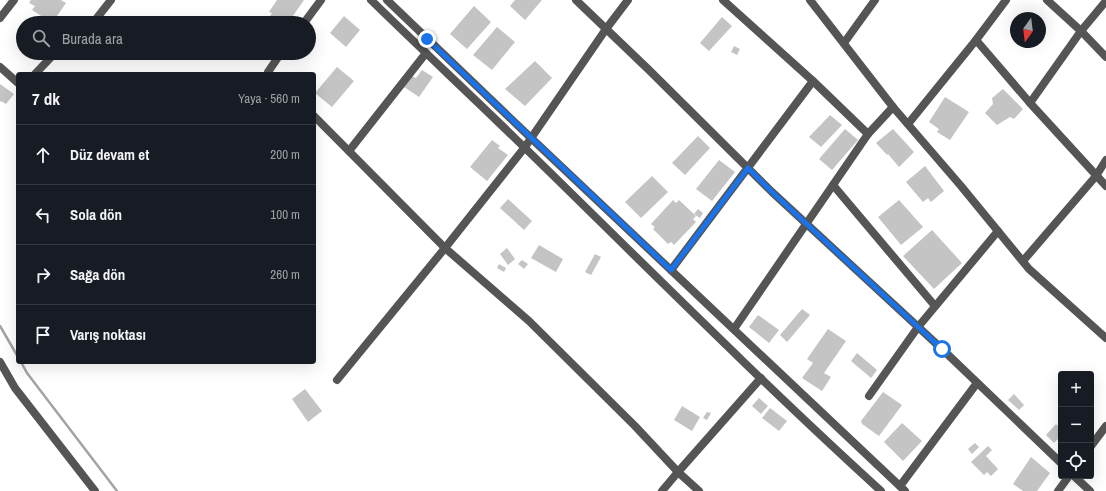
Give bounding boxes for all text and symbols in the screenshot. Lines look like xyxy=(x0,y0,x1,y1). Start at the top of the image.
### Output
north arrow xyxy=(1010,12,1046,48)
search box xyxy=(16,16,316,60)
icon: search xyxy=(30,27,52,49)
text: Burada ara xyxy=(62,28,123,49)
route end xyxy=(418,30,436,48)
text: 7 dk xyxy=(32,87,60,110)
text: Yaya · 560 m xyxy=(238,90,300,107)
icon: ahead xyxy=(32,144,54,166)
text: Düz devam et xyxy=(70,144,149,165)
text: 200 m xyxy=(270,146,300,163)
icon: left xyxy=(32,204,54,226)
text: Sola dön xyxy=(70,204,122,225)
text: 100 m xyxy=(270,206,300,223)
icon: right xyxy=(32,264,54,286)
text: Sağa dön xyxy=(70,264,125,285)
text: 260 m xyxy=(270,266,300,283)
icon: arrive xyxy=(32,324,54,346)
text: Varış noktası xyxy=(70,324,146,345)
route start xyxy=(933,340,951,358)
map controls xyxy=(1058,371,1094,479)
button: + xyxy=(1058,371,1094,407)
button: − xyxy=(1058,407,1094,443)
button: locate xyxy=(1058,443,1094,479)

